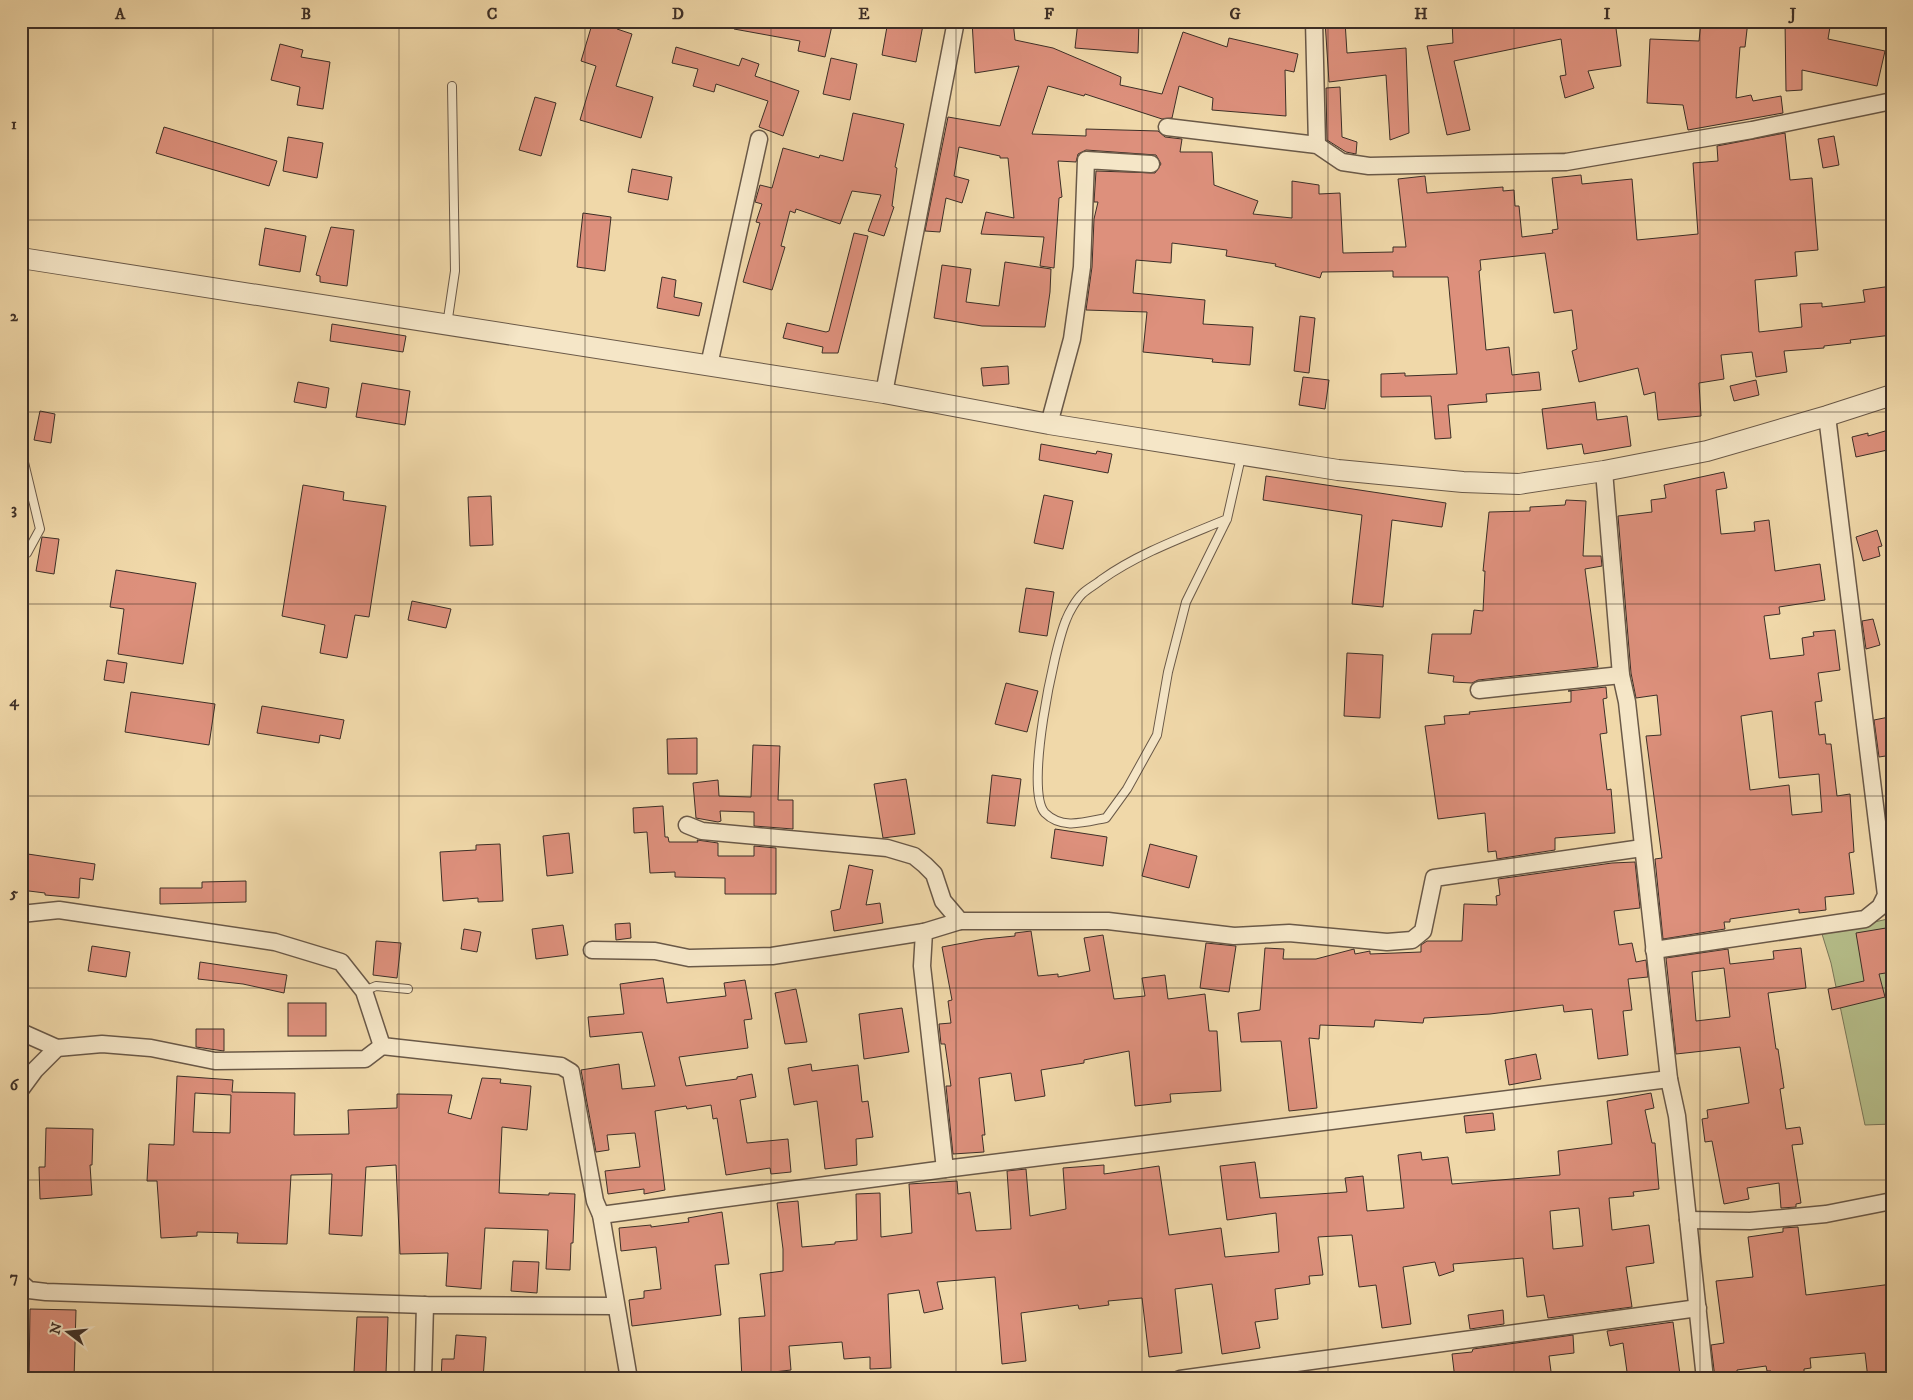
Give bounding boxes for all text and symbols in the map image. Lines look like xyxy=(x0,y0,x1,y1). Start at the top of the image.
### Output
text: A xyxy=(114,4,126,24)
text: B xyxy=(301,4,311,24)
text: C xyxy=(487,4,497,24)
text: D xyxy=(672,4,684,24)
text: E xyxy=(858,4,870,24)
text: F xyxy=(1044,4,1054,24)
text: G xyxy=(1229,4,1241,24)
text: H xyxy=(1414,4,1428,24)
text: I xyxy=(1604,4,1611,24)
text: J xyxy=(1788,4,1797,24)
text: 1 xyxy=(11,114,17,134)
text: 2 xyxy=(10,306,19,326)
text: 3 xyxy=(11,499,17,519)
text: 4 xyxy=(8,691,19,711)
text: 5 xyxy=(9,883,18,903)
text: 6 xyxy=(10,1075,20,1095)
text: 7 xyxy=(10,1267,18,1287)
north arrow xyxy=(42,1308,92,1358)
text: N xyxy=(46,1320,67,1337)

